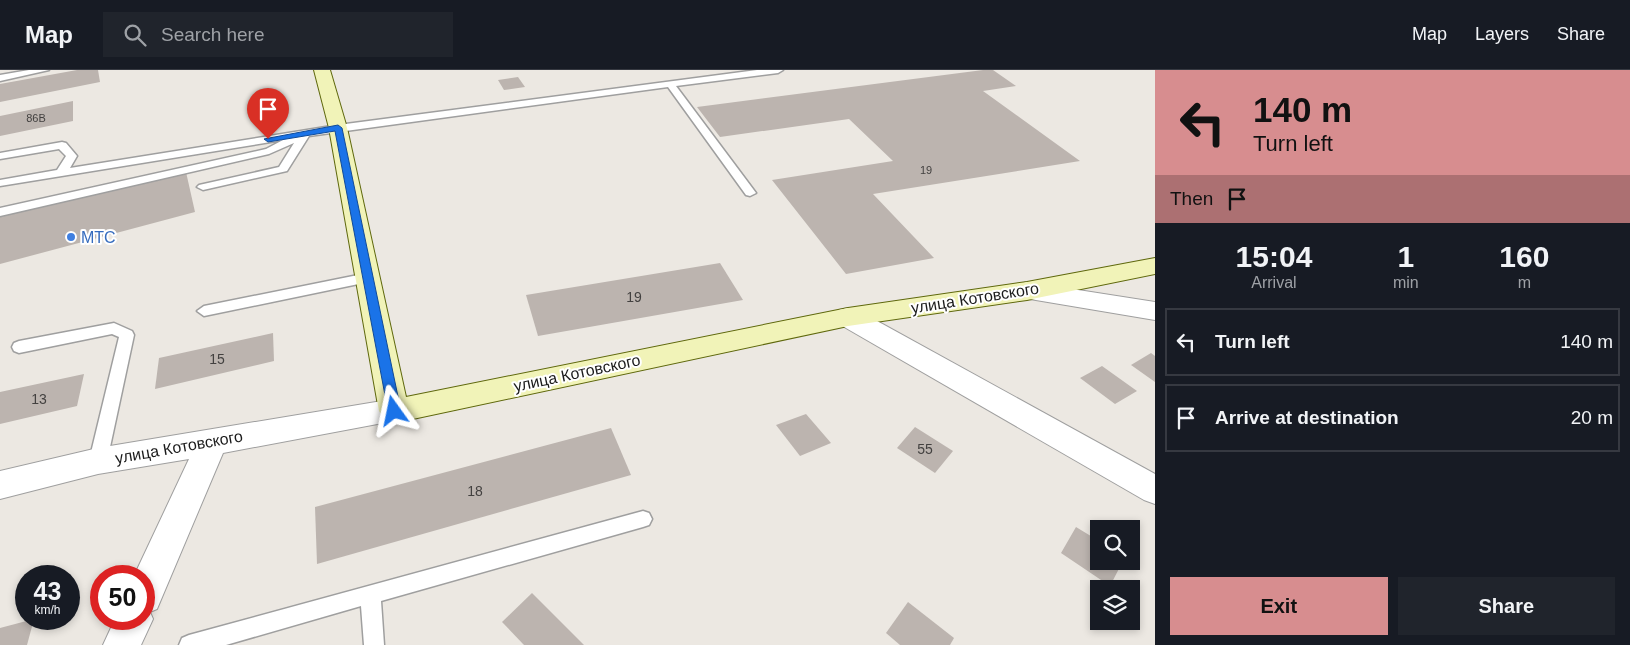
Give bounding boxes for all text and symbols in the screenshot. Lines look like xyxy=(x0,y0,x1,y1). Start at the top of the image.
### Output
search box xyxy=(103,12,453,57)
text: Map xyxy=(25,21,73,48)
icon: search xyxy=(121,21,149,49)
text: Search here xyxy=(161,24,265,45)
text: Map xyxy=(1412,24,1447,44)
text: Layers xyxy=(1475,24,1529,44)
text: Share xyxy=(1557,24,1605,44)
pin xyxy=(247,88,289,139)
icon: left xyxy=(1170,90,1235,155)
text: 140 m xyxy=(1253,90,1352,129)
icon: arrive xyxy=(254,95,282,123)
house number: 86В xyxy=(26,112,46,124)
text: Turn left xyxy=(1253,131,1333,156)
house number: 19 xyxy=(920,164,932,176)
icon: arrive xyxy=(1223,185,1251,213)
text: Then xyxy=(1170,188,1213,209)
place label: МТС xyxy=(81,229,116,246)
marker: МТС xyxy=(65,231,77,243)
text: 15:04 xyxy=(1236,240,1312,273)
text: 1 xyxy=(1397,240,1414,273)
text: 160 xyxy=(1499,240,1549,273)
text: Arrival xyxy=(1251,274,1297,291)
text: min xyxy=(1393,274,1419,291)
text: m xyxy=(1518,274,1531,291)
street label: улица Котовского xyxy=(910,279,1040,316)
house number: 19 xyxy=(626,289,642,305)
icon: left xyxy=(1172,328,1200,356)
text: Turn left xyxy=(1215,331,1290,352)
text: 140 m xyxy=(1560,331,1613,352)
house number: 15 xyxy=(209,351,225,367)
street label: улица Котовского xyxy=(512,351,642,395)
position arrow xyxy=(367,384,419,436)
house number: 13 xyxy=(31,391,47,407)
icon: arrive xyxy=(1172,404,1200,432)
text: Arrive at destination xyxy=(1215,407,1399,428)
text: 20 m xyxy=(1571,407,1613,428)
street label: улица Котовского xyxy=(114,427,244,467)
house number: 55 xyxy=(917,441,933,457)
house number: 18 xyxy=(467,483,483,499)
map controls xyxy=(1090,520,1140,630)
button: search xyxy=(1090,520,1140,570)
speed limit sign: 50 xyxy=(90,565,155,630)
text: 43 xyxy=(34,577,61,605)
button: Exit xyxy=(1170,577,1388,635)
button: Share xyxy=(1398,577,1615,635)
button: layers xyxy=(1090,580,1140,630)
text: km/h xyxy=(34,603,61,617)

